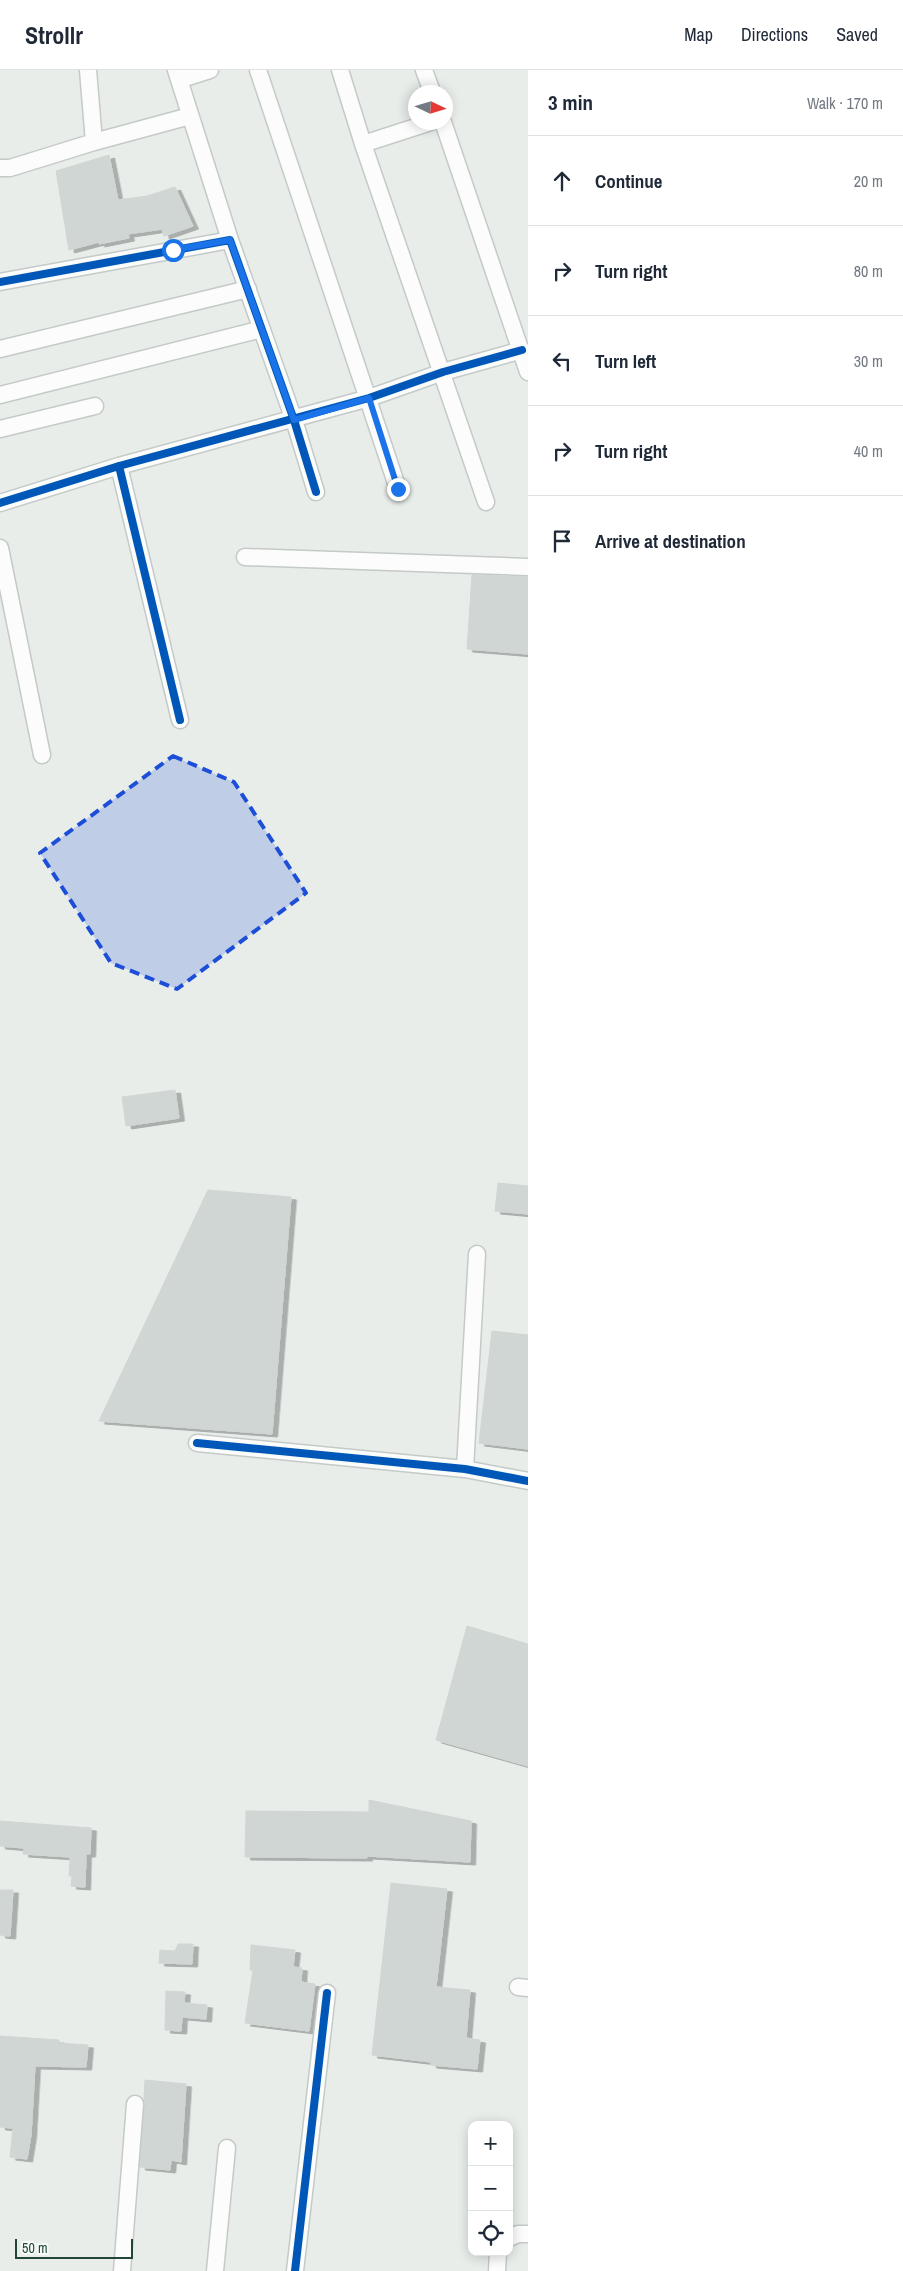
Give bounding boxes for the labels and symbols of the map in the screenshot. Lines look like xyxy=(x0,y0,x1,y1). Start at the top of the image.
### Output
north arrow xyxy=(408,85,453,130)
route start xyxy=(162,239,185,262)
route end xyxy=(387,478,410,501)
scale bar xyxy=(15,2236,132,2259)

